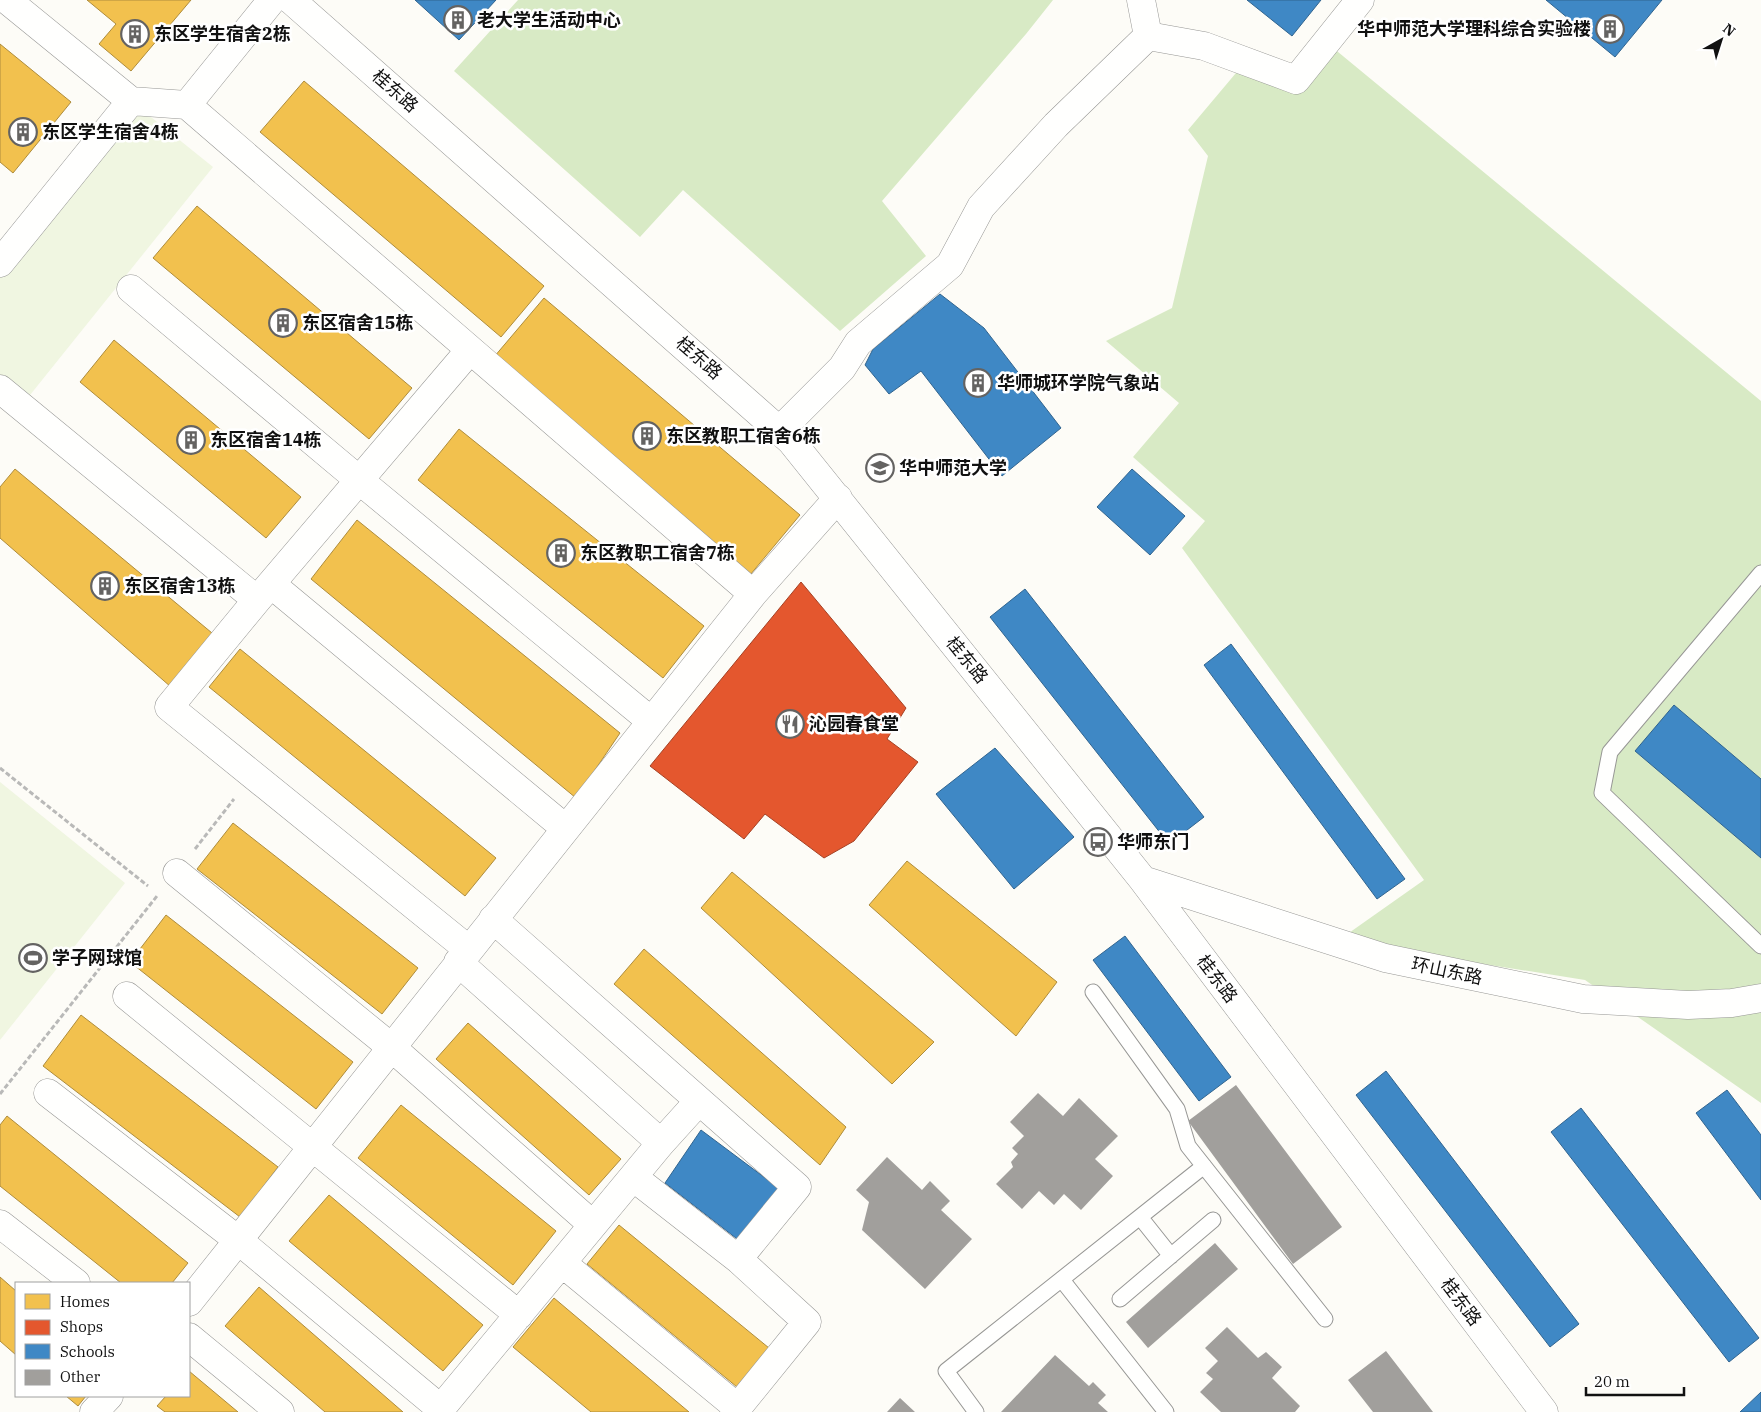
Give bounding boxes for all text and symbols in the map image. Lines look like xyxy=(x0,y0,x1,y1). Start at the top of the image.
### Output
building icon: 老大学生活动中心 xyxy=(443,5,473,35)
place label: 老大学生活动中心 xyxy=(477,8,621,31)
building icon: 华中师范大学理科综合实验楼 xyxy=(1595,14,1625,44)
north arrow xyxy=(1696,15,1746,65)
place label: 华中师范大学理科综合实验楼 xyxy=(1357,17,1591,40)
building icon: 东区学生宿舍2栋 xyxy=(120,19,150,49)
text: N xyxy=(1719,19,1739,40)
place label: 东区学生宿舍2栋 xyxy=(154,22,291,45)
street label: 桂东路 xyxy=(367,64,423,117)
building icon: 东区学生宿舍4栋 xyxy=(8,117,38,147)
place label: 东区学生宿舍4栋 xyxy=(42,120,179,143)
building icon: 东区宿舍15栋 xyxy=(268,308,298,338)
place label: 东区宿舍15栋 xyxy=(302,311,414,334)
street label: 桂东路 xyxy=(671,331,727,384)
building icon: 华师城环学院气象站 xyxy=(963,368,993,398)
place label: 华师城环学院气象站 xyxy=(997,371,1159,394)
building icon: 东区教职工宿舍6栋 xyxy=(632,421,662,451)
place label: 东区教职工宿舍6栋 xyxy=(666,424,821,447)
building icon: 东区宿舍14栋 xyxy=(176,425,206,455)
place label: 东区宿舍14栋 xyxy=(210,428,322,451)
school or university icon: 华中师范大学 xyxy=(865,453,895,483)
place label: 华中师范大学 xyxy=(899,456,1007,479)
building icon: 东区教职工宿舍7栋 xyxy=(546,538,576,568)
place label: 东区教职工宿舍7栋 xyxy=(580,541,735,564)
building icon: 东区宿舍13栋 xyxy=(90,571,120,601)
place label: 东区宿舍13栋 xyxy=(124,574,236,597)
street label: 桂东路 xyxy=(941,631,993,688)
restaurant icon: 沁园春食堂 xyxy=(775,709,805,739)
place label: 沁园春食堂 xyxy=(809,712,899,735)
bus stop icon: 华师东门 xyxy=(1083,827,1113,857)
place label: 华师东门 xyxy=(1117,830,1189,853)
sports icon: 学子网球馆 xyxy=(18,943,48,973)
place label: 学子网球馆 xyxy=(52,946,142,969)
street label: 桂东路 xyxy=(1192,950,1243,1007)
street label: 环山东路 xyxy=(1409,952,1485,989)
street label: 桂东路 xyxy=(1436,1273,1487,1330)
legend xyxy=(15,1282,190,1397)
text: Homes xyxy=(60,1292,110,1311)
text: Shops xyxy=(60,1317,103,1336)
text: Schools xyxy=(60,1342,115,1361)
scale bar xyxy=(1586,1364,1684,1396)
text: Other xyxy=(60,1367,100,1386)
text: 20 m xyxy=(1594,1372,1630,1391)

